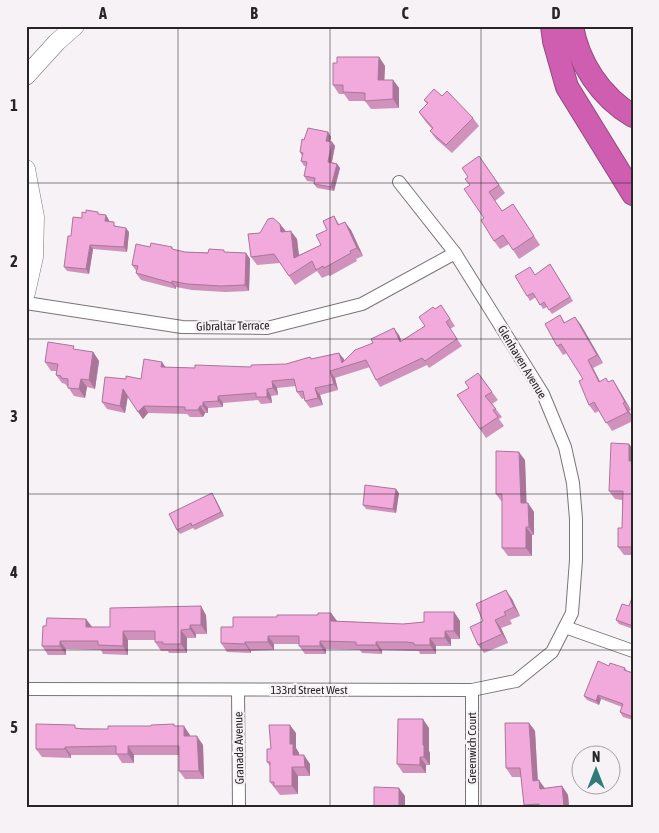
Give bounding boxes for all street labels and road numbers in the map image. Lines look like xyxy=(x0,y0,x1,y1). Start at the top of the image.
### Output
street label: Gibraltar Terrace xyxy=(196,318,270,334)
street label: Glenhaven Avenue xyxy=(495,323,549,401)
street label: 133rd Street West xyxy=(270,683,348,697)
street label: Granada Avenue xyxy=(231,711,247,785)
street label: Greenwich Court xyxy=(465,711,479,784)

